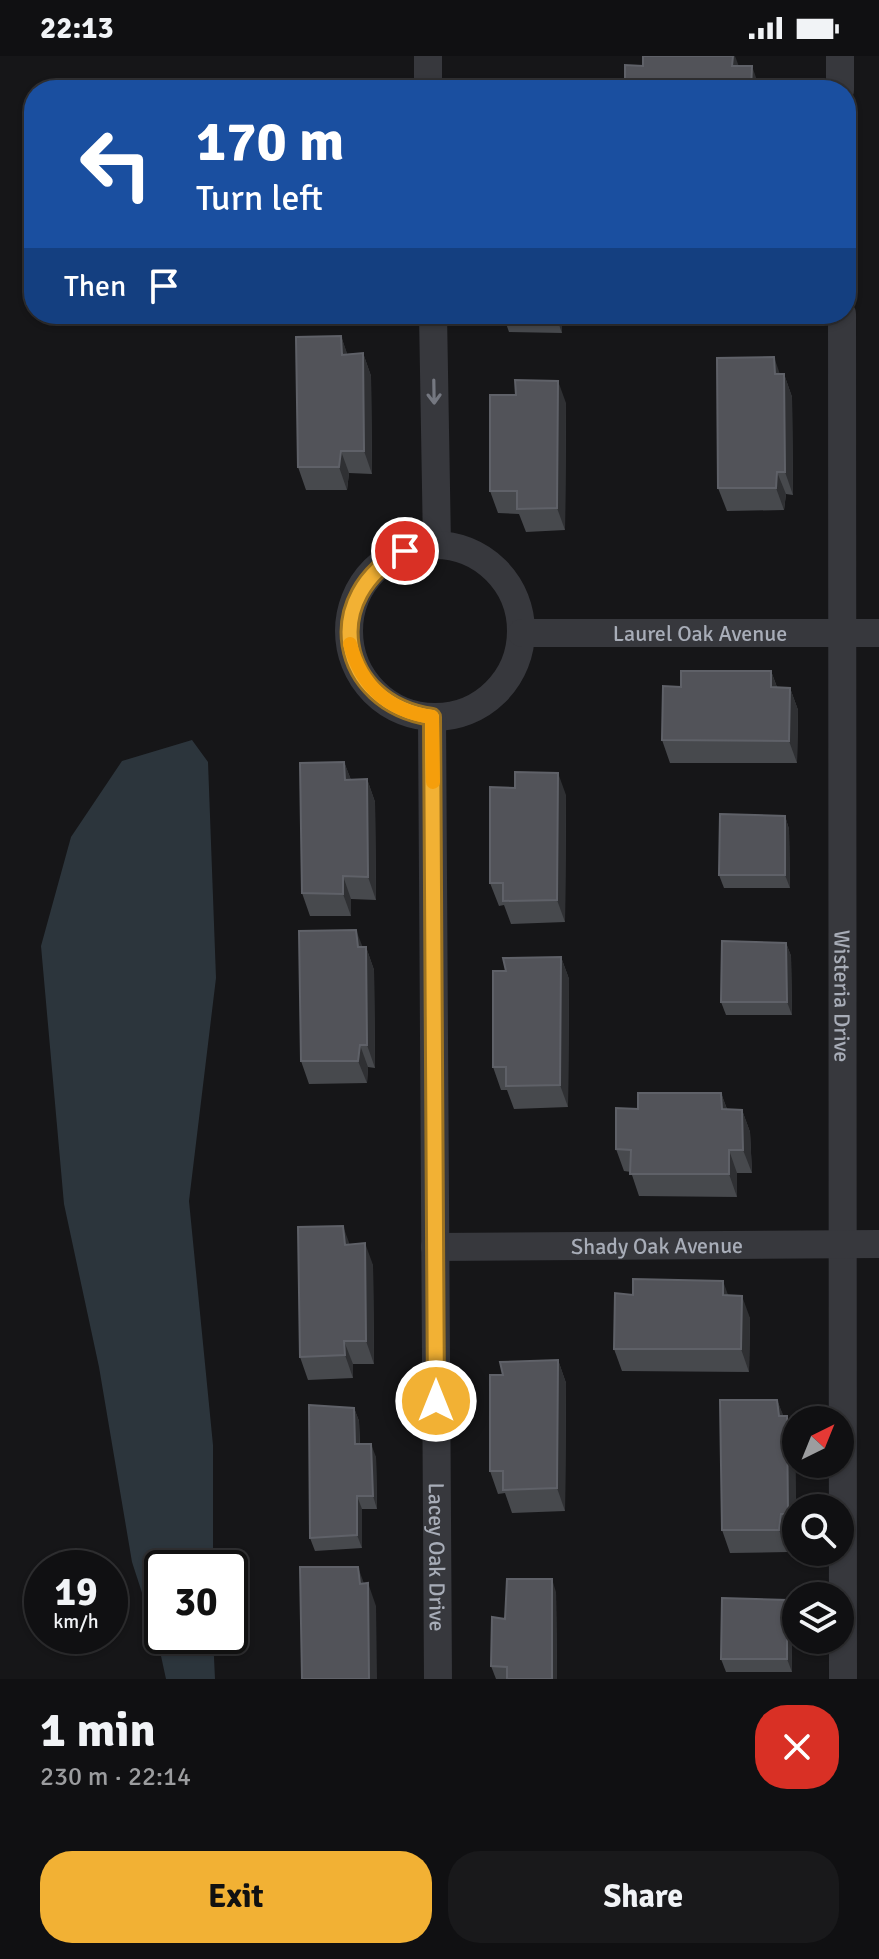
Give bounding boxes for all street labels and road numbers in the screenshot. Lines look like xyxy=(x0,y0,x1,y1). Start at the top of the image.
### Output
street label: Laurel Oak Avenue xyxy=(613,620,787,647)
street label: Wisteria Drive xyxy=(829,930,856,1062)
street label: Shady Oak Avenue xyxy=(571,1231,743,1260)
street label: Lacey Oak Drive xyxy=(423,1482,451,1632)

